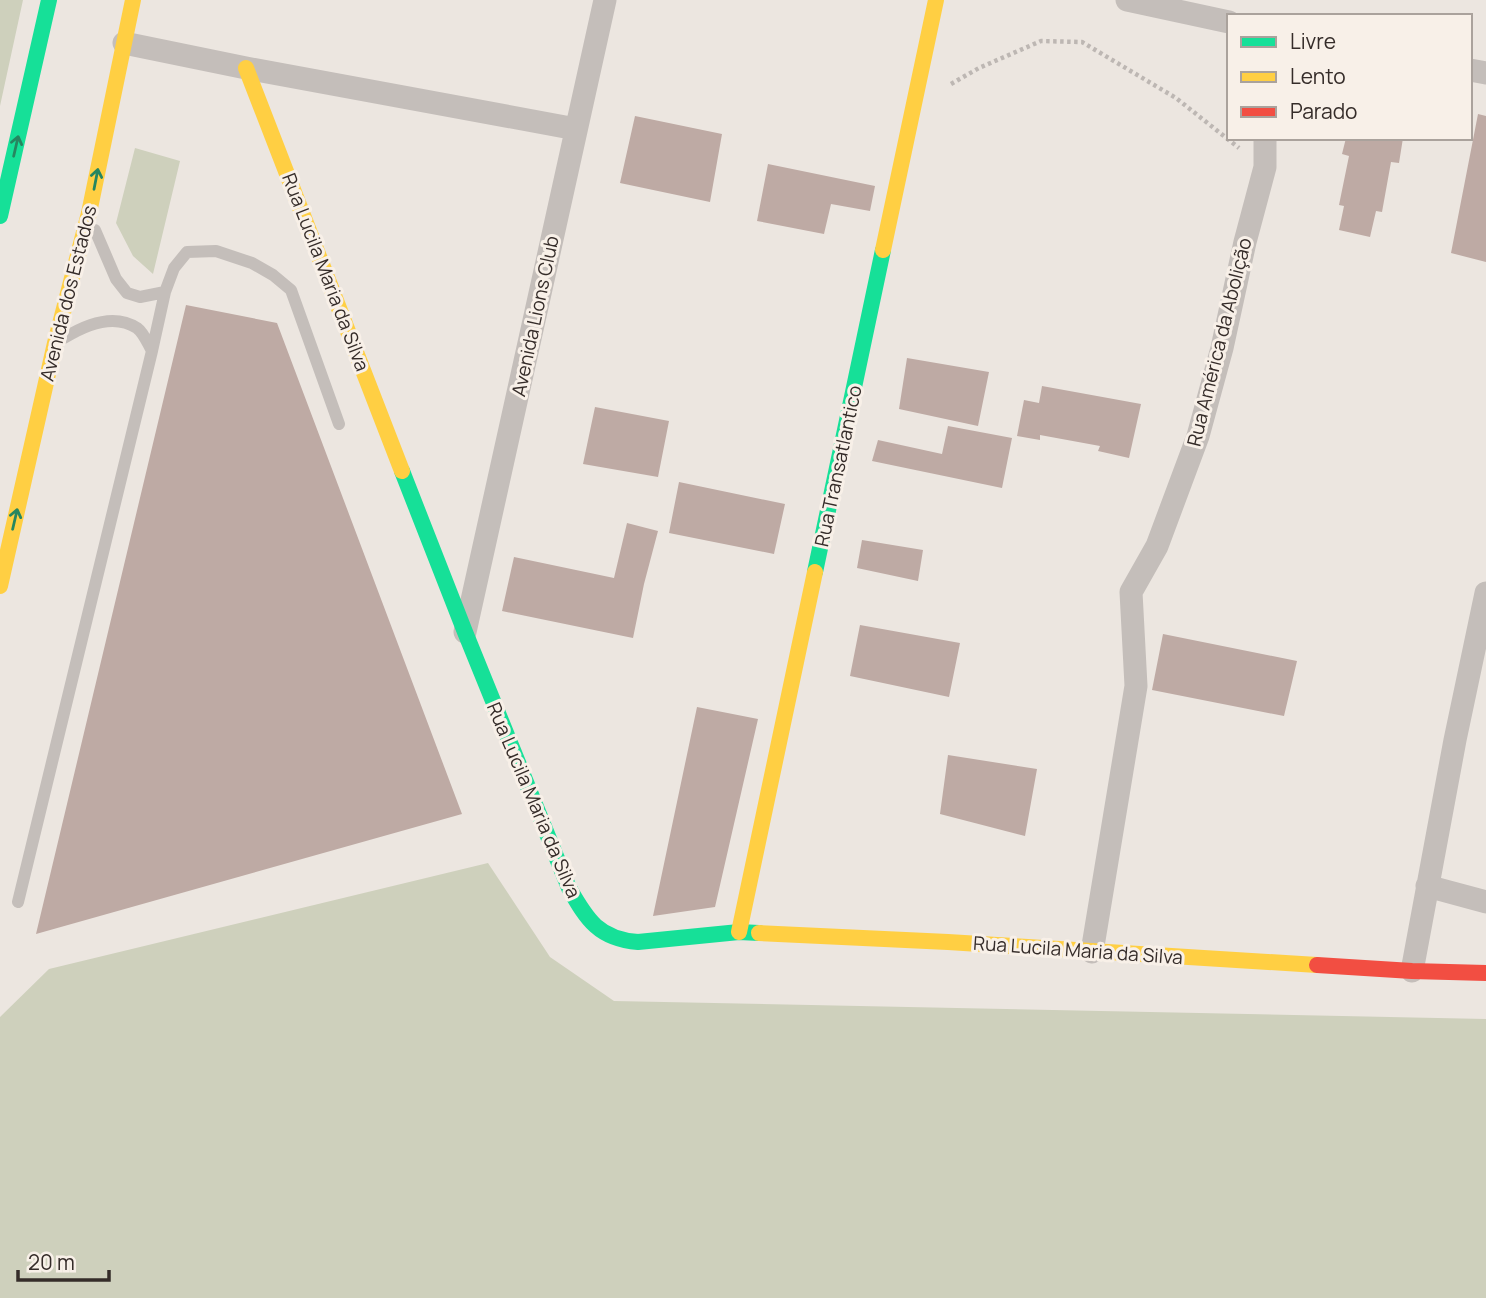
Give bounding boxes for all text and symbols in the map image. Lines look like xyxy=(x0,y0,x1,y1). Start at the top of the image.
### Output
legend xyxy=(1227,14,1472,140)
text: Livre xyxy=(1290,27,1336,55)
text: Lento xyxy=(1290,62,1346,90)
text: Parado xyxy=(1290,97,1358,125)
one-way arrow xyxy=(10,135,23,158)
one-way arrow xyxy=(90,168,103,191)
street label: Rua Lucila Maria da Silva xyxy=(276,169,376,375)
street label: Avenida dos Estados xyxy=(34,202,102,384)
street label: Avenida Lions Club xyxy=(505,233,565,399)
street label: Rua América da Abolição xyxy=(1180,235,1258,449)
street label: Rua Transatlantico xyxy=(808,383,868,549)
one-way arrow xyxy=(9,508,22,531)
street label: Rua Lucila Maria da Silva xyxy=(481,698,587,902)
street label: Rua Lucila Maria da Silva xyxy=(972,930,1184,970)
scale bar xyxy=(18,1238,108,1282)
text: 20 m xyxy=(28,1248,75,1276)

